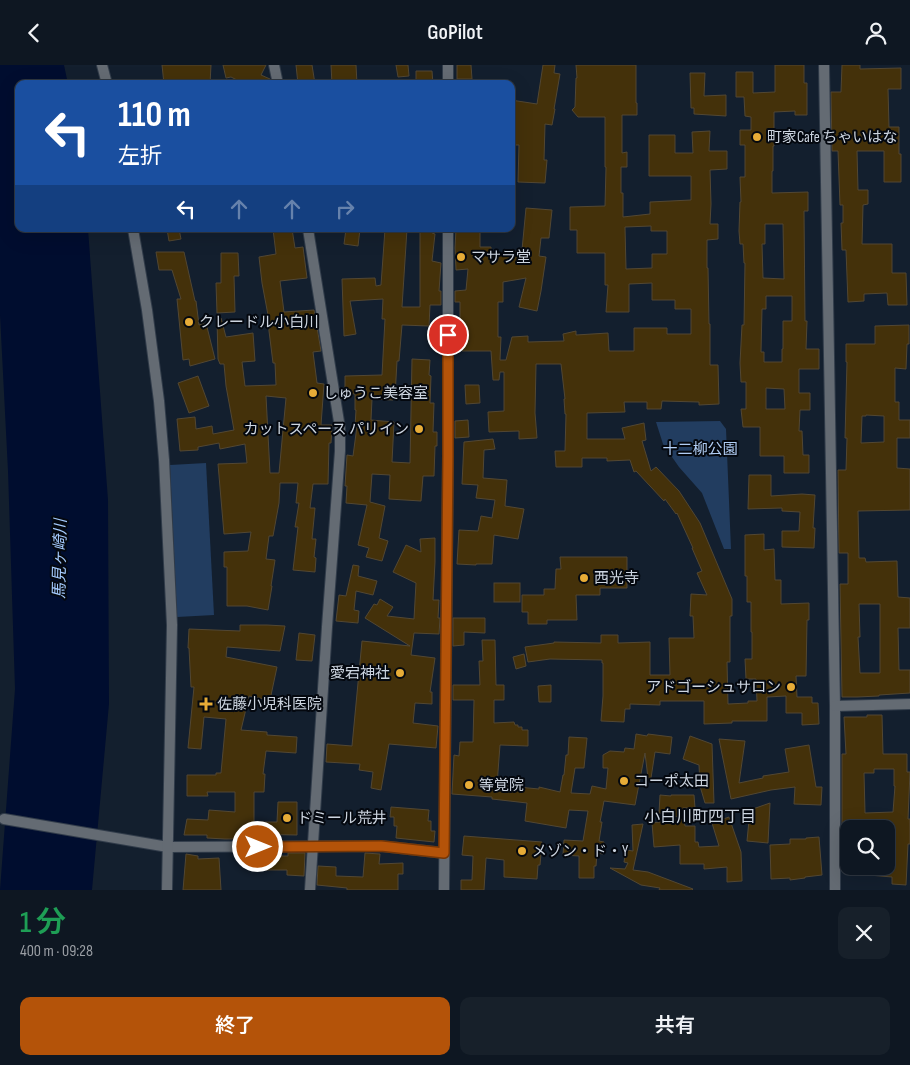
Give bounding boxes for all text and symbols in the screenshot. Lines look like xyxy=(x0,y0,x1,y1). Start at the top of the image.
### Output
icon: back xyxy=(20,19,48,47)
text: GoPilot xyxy=(427,19,483,46)
icon: person xyxy=(862,19,890,47)
text: 110 m xyxy=(118,94,191,137)
icon: left xyxy=(35,100,100,165)
place label: 町家Cafe ちゃいはな xyxy=(767,128,897,147)
marker: 町家Cafe ちゃいはな xyxy=(751,131,763,143)
text: 左折 xyxy=(118,143,162,170)
icon: left xyxy=(172,195,200,223)
icon: ahead xyxy=(225,195,253,223)
icon: ahead xyxy=(278,195,306,223)
icon: right xyxy=(331,195,359,223)
place label: マサラ堂 xyxy=(471,248,531,267)
marker: マサラ堂 xyxy=(455,251,467,263)
place label: クレードル小白川 xyxy=(199,313,319,332)
pin xyxy=(427,314,469,356)
marker: クレードル小白川 xyxy=(183,316,195,328)
icon: arrive xyxy=(434,321,462,349)
place label: しゅうこ美容室 xyxy=(323,384,428,403)
marker: しゅうこ美容室 xyxy=(307,387,319,399)
place label: カットスペース パリイン xyxy=(243,420,409,439)
marker: カットスペース パリイン xyxy=(413,423,425,435)
park label: 十二柳公園 xyxy=(662,440,738,459)
water label: 馬見ヶ崎川 xyxy=(50,517,71,599)
place label: 西光寺 xyxy=(594,569,639,588)
marker: 西光寺 xyxy=(578,572,590,584)
place label: 愛宕神社 xyxy=(330,664,390,683)
marker: 愛宕神社 xyxy=(394,667,406,679)
place label: アドゴーシュサロン xyxy=(646,678,781,697)
marker: アドゴーシュサロン xyxy=(785,681,797,693)
place label: 佐藤小児科医院 xyxy=(217,695,322,714)
marker: 佐藤小児科医院 xyxy=(199,697,213,711)
place label: コーポ太田 xyxy=(634,772,709,791)
marker: コーポ太田 xyxy=(618,775,630,787)
place label: 等覚院 xyxy=(479,776,524,795)
marker: 等覚院 xyxy=(463,779,475,791)
district label: 小白川町四丁目 xyxy=(644,808,756,827)
place label: ドミール荒井 xyxy=(297,809,387,828)
marker: ドミール荒井 xyxy=(281,812,293,824)
position arrow xyxy=(231,820,283,872)
map controls xyxy=(840,820,895,875)
button: search xyxy=(840,820,895,875)
place label: メゾン・ド・Y xyxy=(532,842,629,861)
marker: メゾン・ド・Y xyxy=(516,845,528,857)
text: 1 分 xyxy=(20,905,66,941)
button: close xyxy=(838,907,890,959)
text: 400 m · 09:28 xyxy=(20,942,93,961)
button: 終了 xyxy=(20,997,450,1055)
button: 共有 xyxy=(460,997,890,1055)

